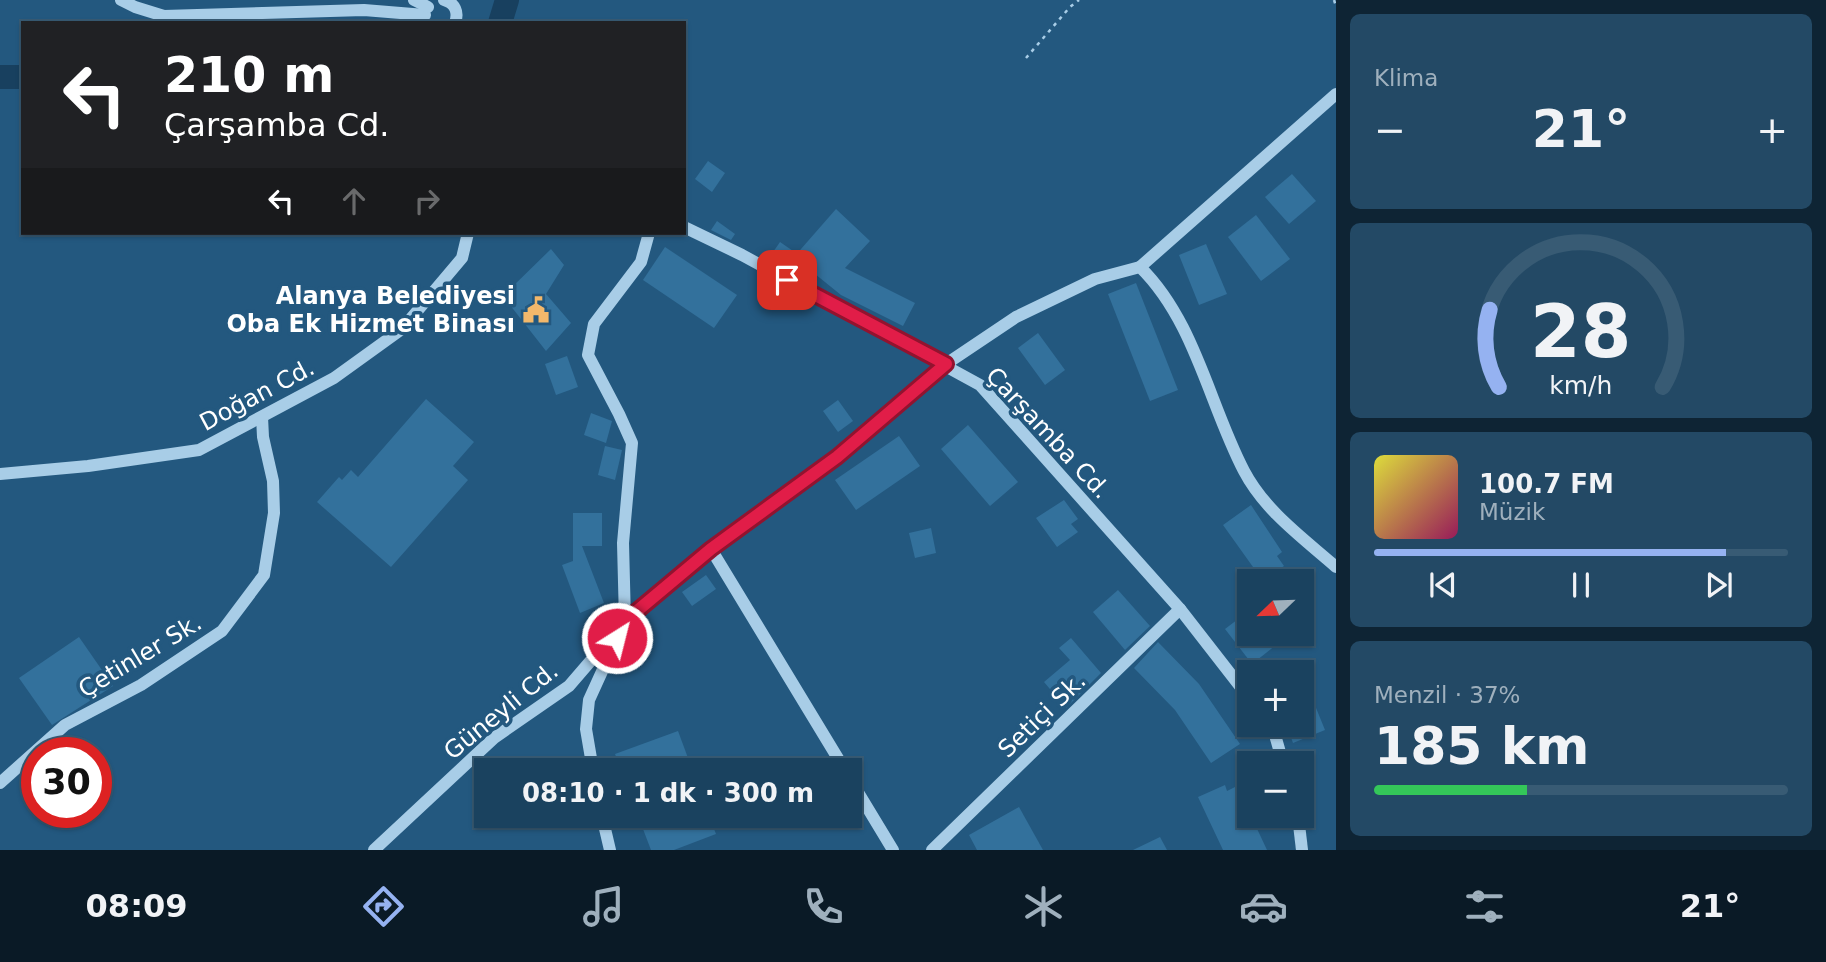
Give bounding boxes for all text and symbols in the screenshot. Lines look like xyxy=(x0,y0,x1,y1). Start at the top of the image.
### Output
text: 210 m xyxy=(164,47,334,104)
icon: left xyxy=(49,49,140,140)
text: Klima xyxy=(1374,65,1438,91)
text: 21° xyxy=(1532,99,1630,159)
text: Çarşamba Cd. xyxy=(164,106,389,144)
text: − xyxy=(1374,108,1406,152)
text: + xyxy=(1756,108,1788,152)
icon: left xyxy=(262,182,300,220)
icon: ahead xyxy=(335,182,373,220)
icon: right xyxy=(408,182,446,220)
pin xyxy=(757,250,817,310)
icon: arrive xyxy=(768,261,806,299)
place label: Alanya Belediyesi Oba Ek Hizmet Binası xyxy=(226,282,515,338)
text: 28 xyxy=(1530,289,1632,374)
public building icon: Alanya Belediyesi Oba Ek Hizmet Binası xyxy=(521,295,551,325)
street label: Doğan Cd. xyxy=(195,353,319,437)
street label: Çarşamba Cd. xyxy=(980,362,1116,504)
text: km/h xyxy=(1549,370,1613,399)
text: 100.7 FM xyxy=(1479,469,1614,499)
text: Müzik xyxy=(1479,499,1545,525)
icon: previous xyxy=(1424,566,1462,604)
icon: pause xyxy=(1562,566,1600,604)
icon: next xyxy=(1700,566,1738,604)
north arrow xyxy=(1237,569,1314,646)
map controls xyxy=(1237,569,1314,828)
position arrow xyxy=(580,601,654,675)
street label: Çetinler Sk. xyxy=(73,608,207,704)
street label: Güneyli Cd. xyxy=(438,657,564,765)
button: + xyxy=(1237,660,1314,737)
street label: Setiçi Sk. xyxy=(993,667,1091,763)
text: Menzil · 37% xyxy=(1374,682,1520,708)
text: 185 km xyxy=(1374,716,1589,776)
speed limit sign: 30 xyxy=(21,737,112,828)
button: − xyxy=(1237,751,1314,828)
text: 08:10 · 1 dk · 300 m xyxy=(522,778,814,808)
icon: directions xyxy=(359,882,408,931)
icon: music xyxy=(579,882,628,931)
icon: phone xyxy=(799,882,848,931)
icon: climate xyxy=(1019,882,1068,931)
icon: car xyxy=(1239,882,1288,931)
icon: filters xyxy=(1460,882,1509,931)
text: 08:09 xyxy=(86,887,187,925)
text: 21° xyxy=(1680,887,1740,925)

